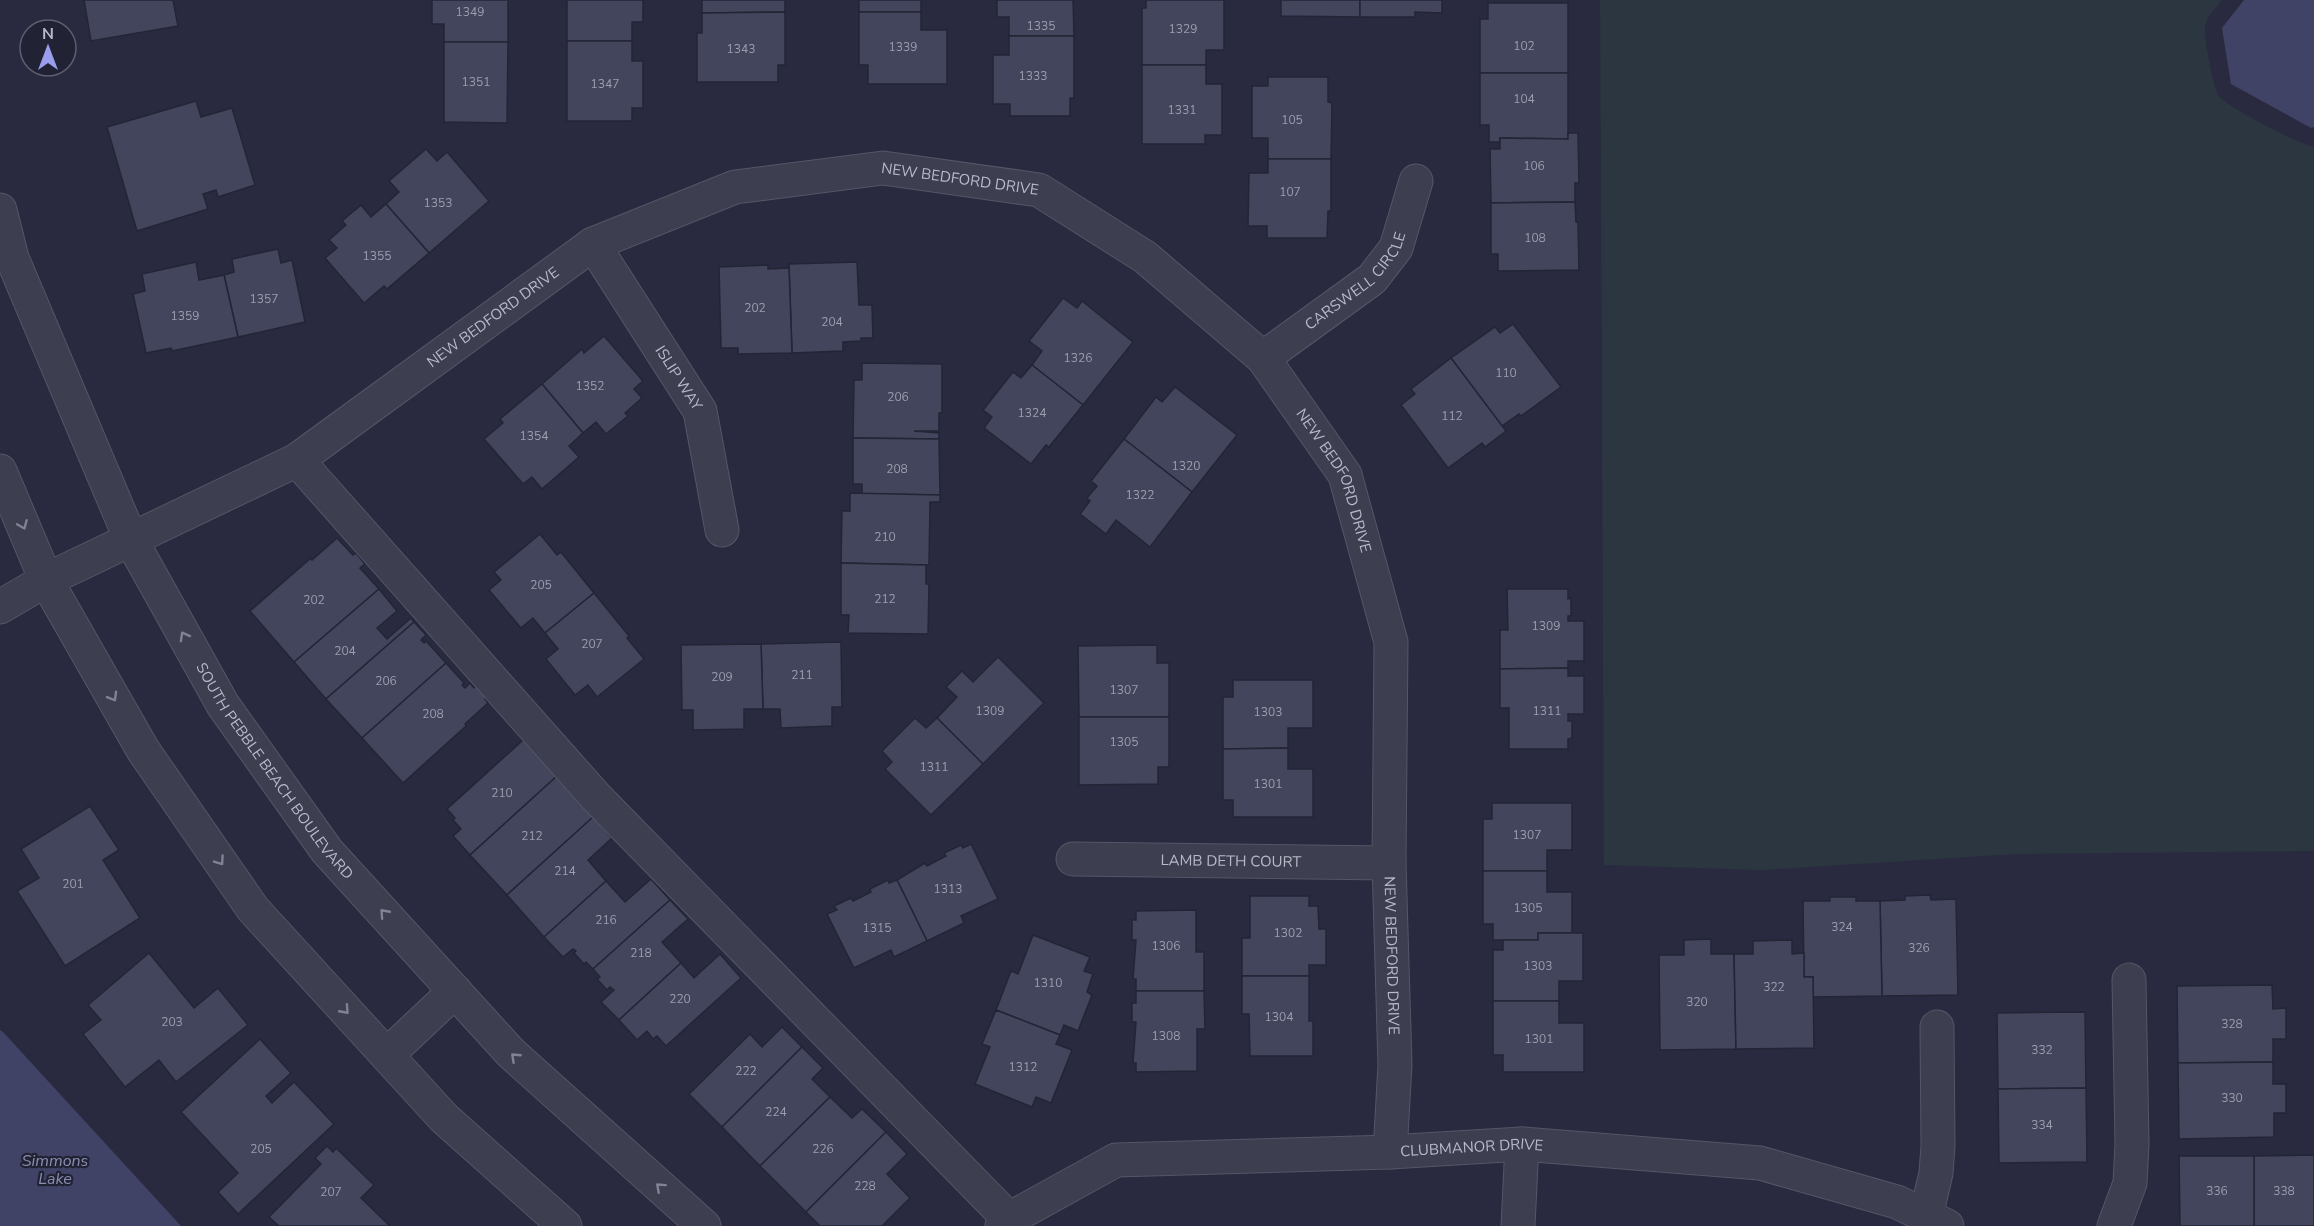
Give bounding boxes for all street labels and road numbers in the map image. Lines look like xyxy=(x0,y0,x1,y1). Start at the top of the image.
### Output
street label: NEW BEDFORD DRIVE xyxy=(880,158,1040,200)
street label: CARSWELL CIRCLE xyxy=(1301,230,1410,334)
street label: NEW BEDFORD DRIVE xyxy=(423,262,563,372)
street label: ISLIP WAY xyxy=(651,342,707,415)
street label: NEW BEDFORD DRIVE xyxy=(1292,405,1376,555)
street label: SOUTH PEBBLE BEACH BOULEVARD xyxy=(191,659,358,883)
street label: LAMB DETH COURT xyxy=(1161,850,1301,872)
street label: NEW BEDFORD DRIVE xyxy=(1379,876,1404,1035)
street label: CLUBMANOR DRIVE xyxy=(1400,1134,1544,1161)

